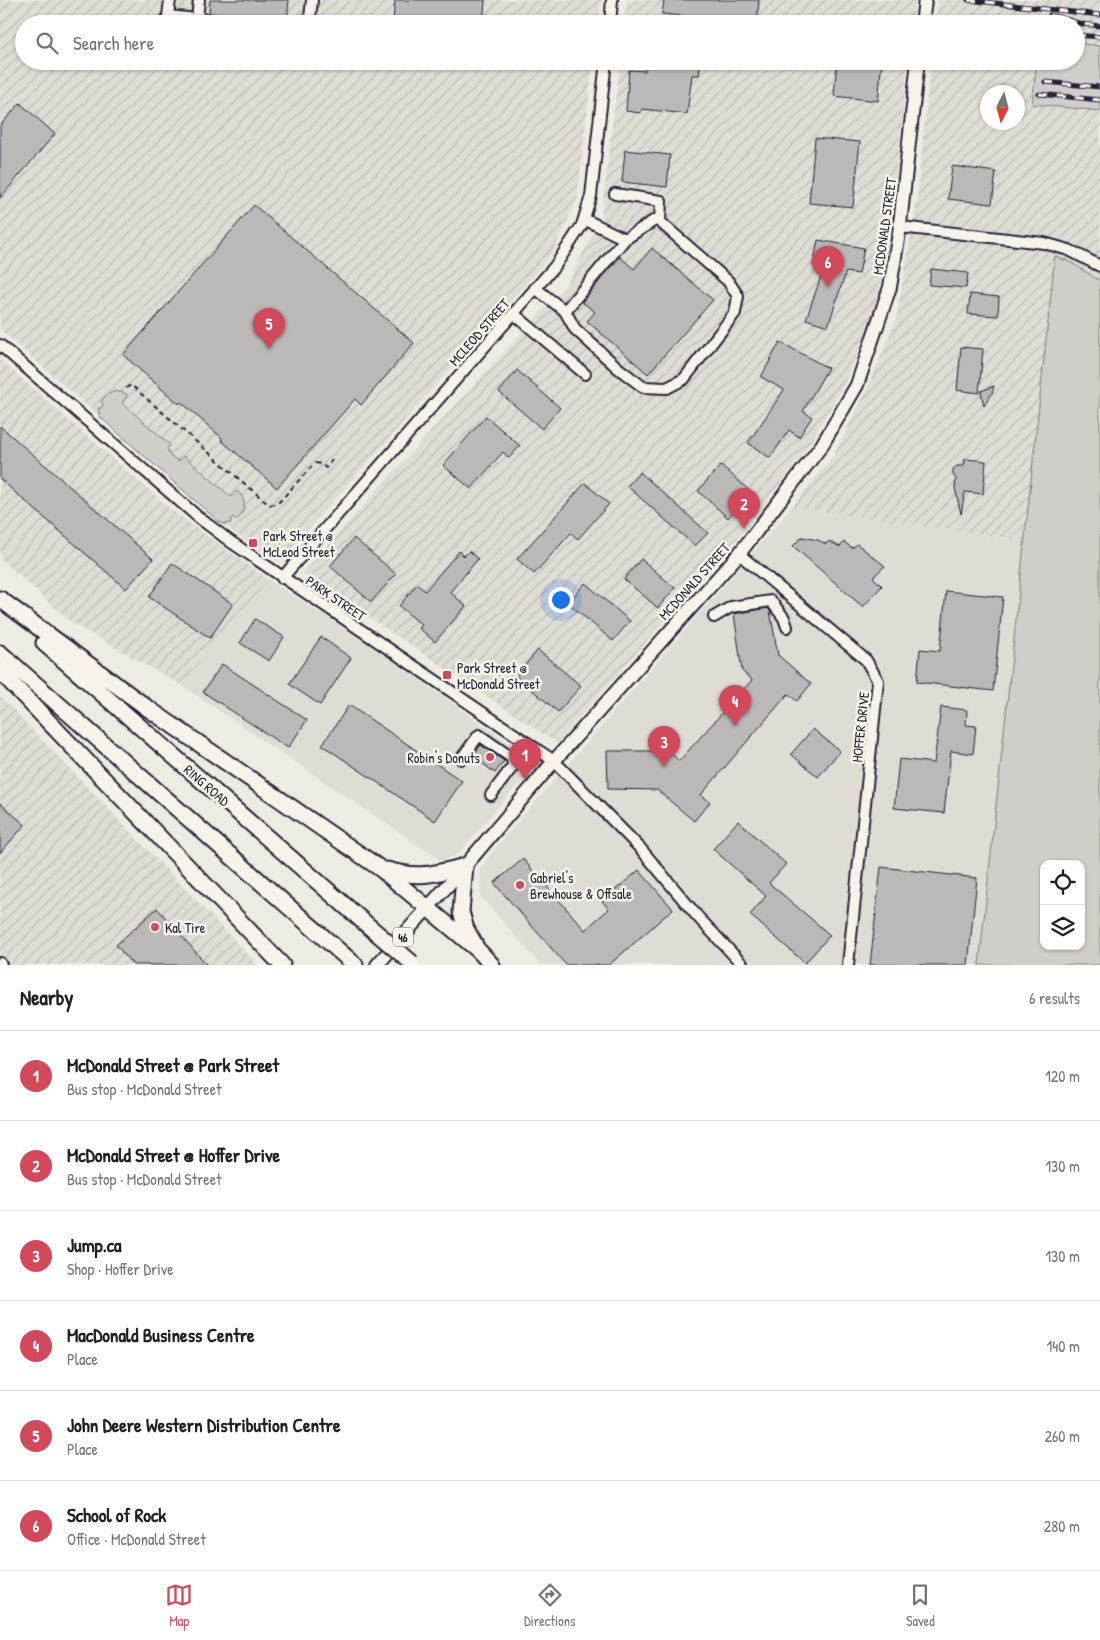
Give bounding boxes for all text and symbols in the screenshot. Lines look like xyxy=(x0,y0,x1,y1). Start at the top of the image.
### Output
search box xyxy=(15,15,1085,70)
icon: search xyxy=(33,29,61,57)
text: Search here xyxy=(73,30,154,56)
north arrow xyxy=(980,85,1025,130)
street label: MCDONALD STREET xyxy=(868,176,900,276)
pin: 6 xyxy=(812,246,844,287)
street label: MCLEOD STREET xyxy=(444,294,514,370)
pin: 5 xyxy=(253,308,285,349)
pin: 2 xyxy=(728,488,760,529)
place label: Park Street @ McLeod Street xyxy=(263,526,335,561)
marker: Park Street @ McLeod Street xyxy=(247,537,259,549)
street label: MCDONALD STREET xyxy=(654,538,734,624)
street label: PARK STREET xyxy=(302,571,370,625)
your location xyxy=(548,587,574,613)
place label: Park Street @ McDonald Street xyxy=(457,658,540,693)
marker: Park Street @ McDonald Street xyxy=(441,669,453,681)
pin: 4 xyxy=(719,685,751,726)
street label: HOFFER DRIVE xyxy=(847,691,873,763)
pin: 3 xyxy=(648,726,680,767)
pin: 1 xyxy=(509,739,541,780)
place label: Robin's Donuts xyxy=(407,748,480,767)
marker: Robin's Donuts xyxy=(484,751,496,763)
street label: RING ROAD xyxy=(180,760,234,810)
map controls xyxy=(1040,860,1085,950)
button: locate xyxy=(1040,860,1085,905)
place label: Gabriel's Brewhouse & Offsale xyxy=(530,868,632,903)
marker: Gabriel's Brewhouse & Offsale xyxy=(514,879,526,891)
button: layers xyxy=(1040,905,1085,950)
place label: Kal Tire xyxy=(165,918,206,937)
marker: Kal Tire xyxy=(149,921,161,933)
road number: 46 xyxy=(393,928,413,946)
text: Nearby xyxy=(20,983,73,1012)
text: 6 results xyxy=(1029,987,1080,1009)
text: McDonald Street @ Park Street xyxy=(67,1052,279,1078)
text: 1 xyxy=(33,1065,39,1087)
text: 120 m xyxy=(1045,1065,1080,1087)
text: Bus stop · McDonald Street xyxy=(67,1078,222,1100)
text: McDonald Street @ Hoffer Drive xyxy=(67,1142,280,1168)
text: 2 xyxy=(32,1155,40,1177)
text: 130 m xyxy=(1045,1155,1080,1177)
text: Bus stop · McDonald Street xyxy=(67,1168,222,1190)
text: Jump.ca xyxy=(67,1232,122,1258)
text: 3 xyxy=(32,1245,40,1267)
text: 130 m xyxy=(1045,1245,1080,1267)
text: Shop · Hoffer Drive xyxy=(67,1258,174,1280)
text: MacDonald Business Centre xyxy=(67,1322,255,1348)
text: 4 xyxy=(33,1335,39,1357)
text: 140 m xyxy=(1046,1335,1080,1357)
text: Place xyxy=(67,1348,98,1370)
text: John Deere Western Distribution Centre xyxy=(67,1412,341,1438)
text: 5 xyxy=(33,1425,39,1447)
text: 260 m xyxy=(1044,1425,1080,1447)
text: Place xyxy=(67,1438,98,1460)
text: School of Rock xyxy=(67,1502,166,1528)
text: 6 xyxy=(33,1515,39,1537)
text: 280 m xyxy=(1044,1515,1080,1537)
text: Office · McDonald Street xyxy=(67,1528,206,1550)
tab: Map xyxy=(165,1581,193,1630)
tab: Directions xyxy=(524,1581,575,1630)
tab: Saved xyxy=(906,1581,935,1630)

